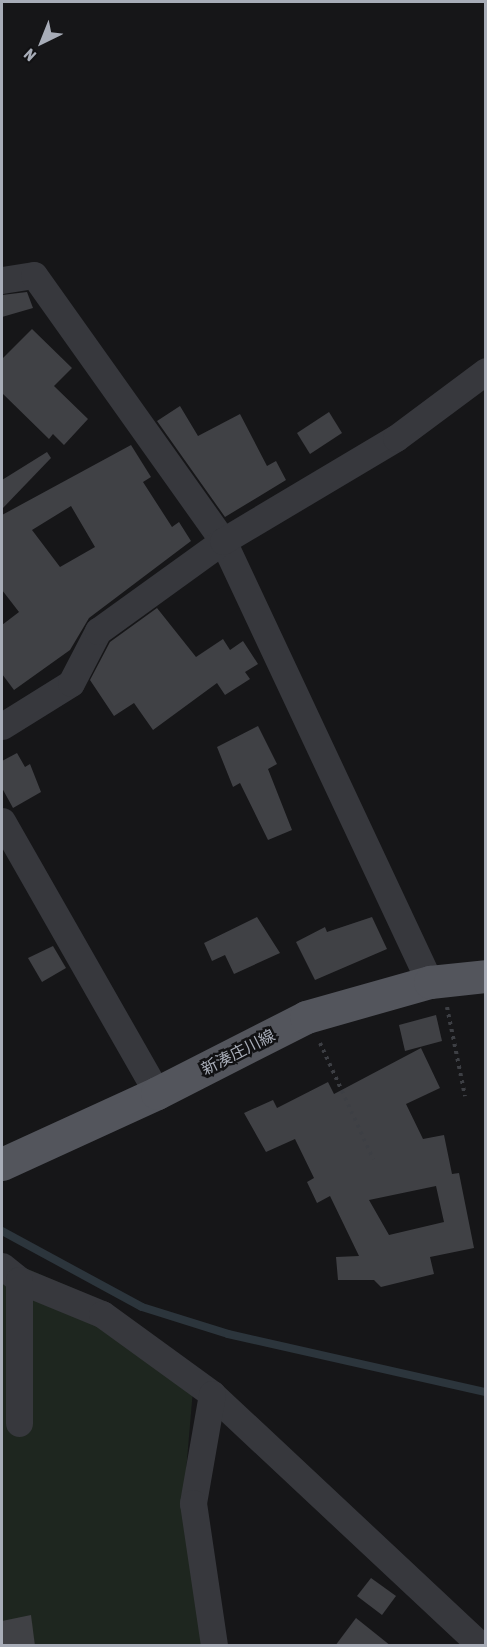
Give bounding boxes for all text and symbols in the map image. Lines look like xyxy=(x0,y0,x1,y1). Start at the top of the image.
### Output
north arrow xyxy=(12,12,72,72)
text: N xyxy=(20,45,39,65)
street label: 新湊庄川線 xyxy=(198,1025,278,1079)

